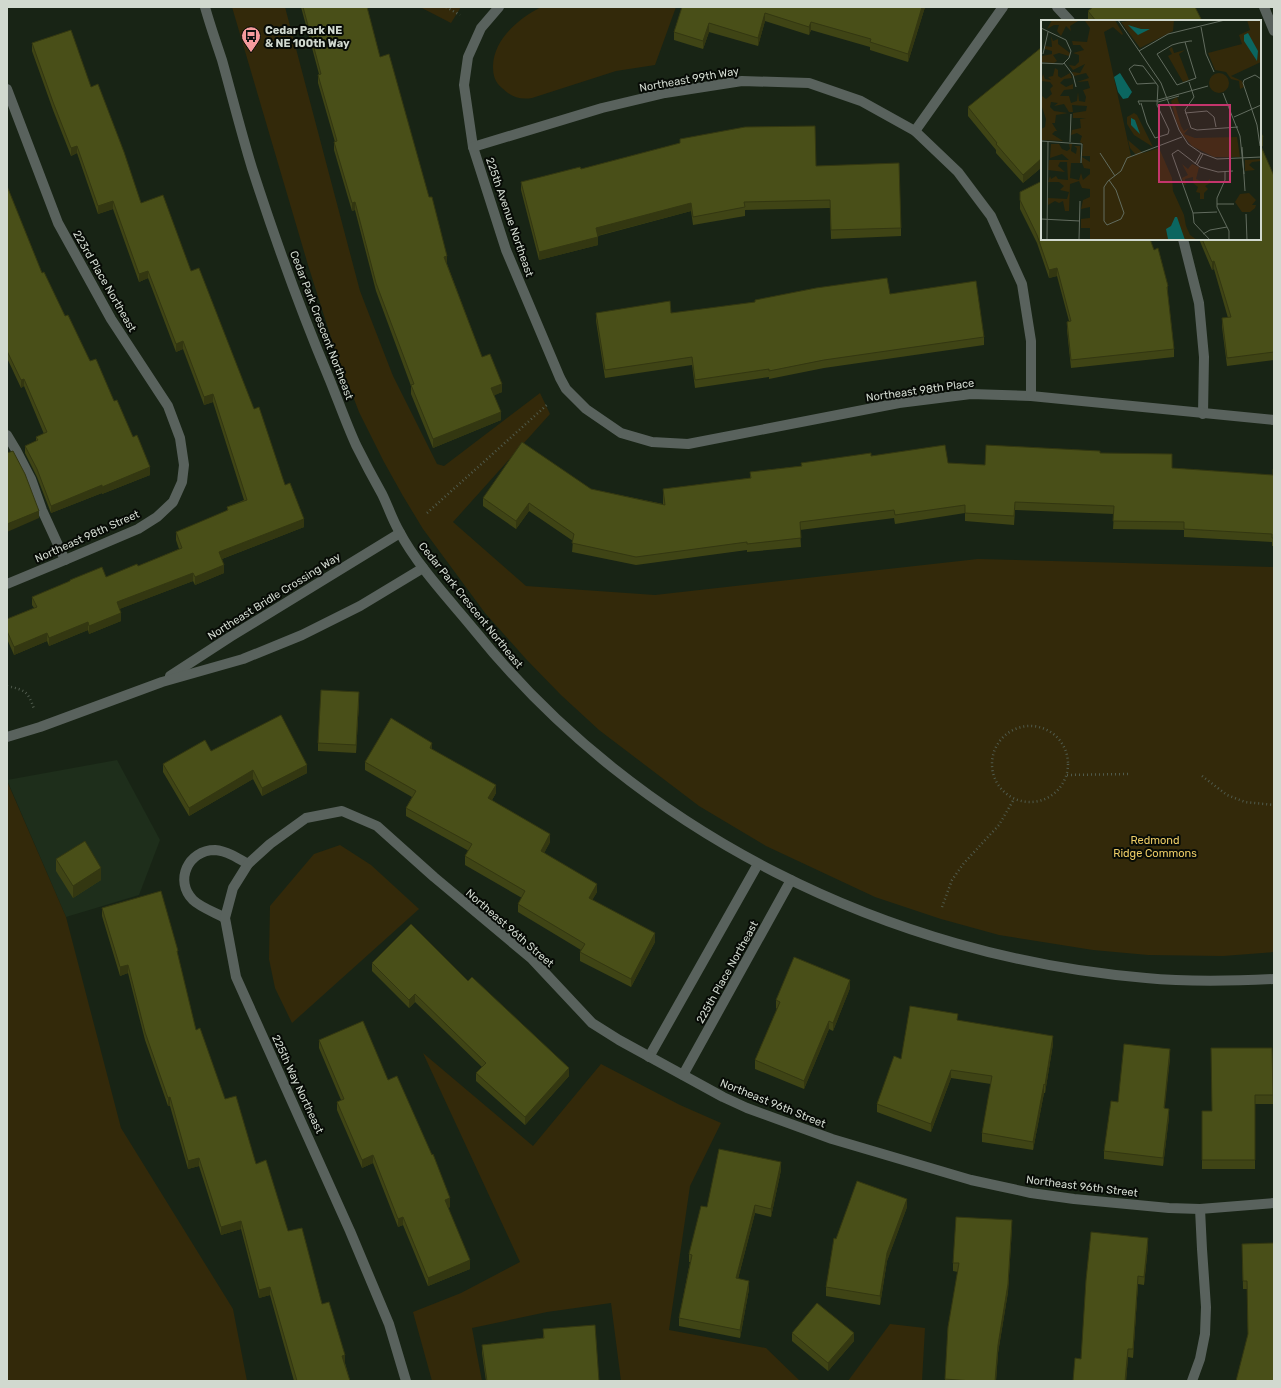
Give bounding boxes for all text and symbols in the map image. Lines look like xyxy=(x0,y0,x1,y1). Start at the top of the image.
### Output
inset map xyxy=(1041,20,1261,240)
place label: Cedar Park NE & NE 100th Way xyxy=(265,24,350,50)
bus stop icon: Cedar Park NE & NE 100th Way xyxy=(240,25,262,53)
street label: Northeast 99th Way xyxy=(638,64,740,95)
street label: 225th Avenue Northeast xyxy=(483,156,536,279)
street label: 223rd Place Northeast xyxy=(70,228,139,335)
street label: Cedar Park Crescent Northeast xyxy=(287,249,356,402)
street label: Northeast 98th Place xyxy=(865,376,975,405)
street label: Northeast 98th Street xyxy=(33,507,142,565)
street label: Cedar Park Crescent Northeast xyxy=(416,540,526,672)
street label: Northeast Bridle Crossing Way xyxy=(205,550,343,643)
park label: Redmond Ridge Commons xyxy=(1113,834,1197,860)
street label: Northeast 96th Street xyxy=(463,887,557,971)
street label: 225th Place Northeast xyxy=(694,918,761,1026)
street label: 225th Way Northeast xyxy=(269,1033,326,1136)
street label: Northeast 96th Street xyxy=(718,1076,828,1131)
street label: Northeast 96th Street xyxy=(1025,1173,1139,1200)

